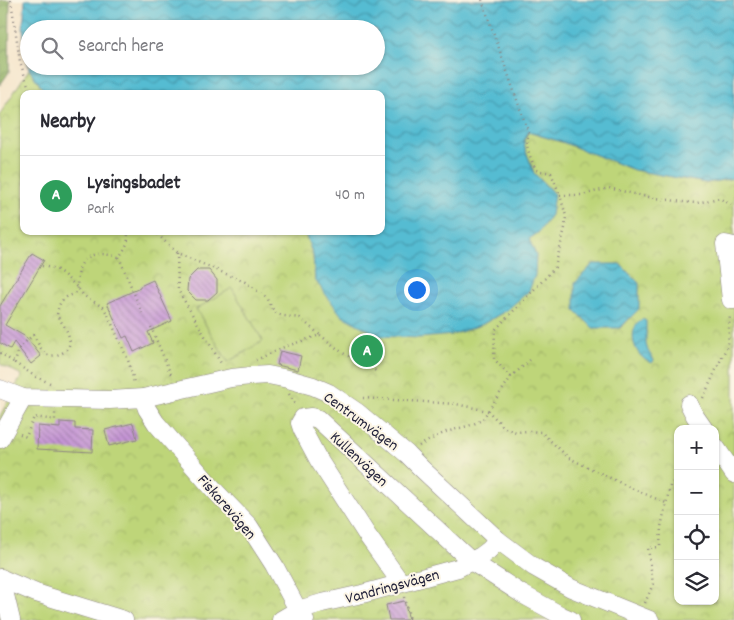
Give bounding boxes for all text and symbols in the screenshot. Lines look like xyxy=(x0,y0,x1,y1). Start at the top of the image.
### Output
search box xyxy=(20,20,385,75)
icon: search xyxy=(38,34,66,62)
text: Search here xyxy=(78,34,164,61)
text: Nearby xyxy=(40,108,95,138)
text: Lysingsbadet xyxy=(87,171,180,198)
text: A xyxy=(52,184,60,207)
text: 40 m xyxy=(335,184,365,207)
text: Park xyxy=(87,198,114,221)
your location xyxy=(404,277,430,303)
pin: A xyxy=(351,332,383,370)
street label: Centrumvägen xyxy=(318,387,403,457)
map controls xyxy=(674,425,719,605)
button: + xyxy=(674,425,719,470)
street label: Kullenvägen xyxy=(324,427,393,493)
street label: Fiskarevägen xyxy=(191,470,261,545)
button: − xyxy=(674,470,719,515)
button: locate xyxy=(674,515,719,560)
button: layers xyxy=(674,560,719,605)
street label: Vandringsvägen xyxy=(343,564,442,611)

